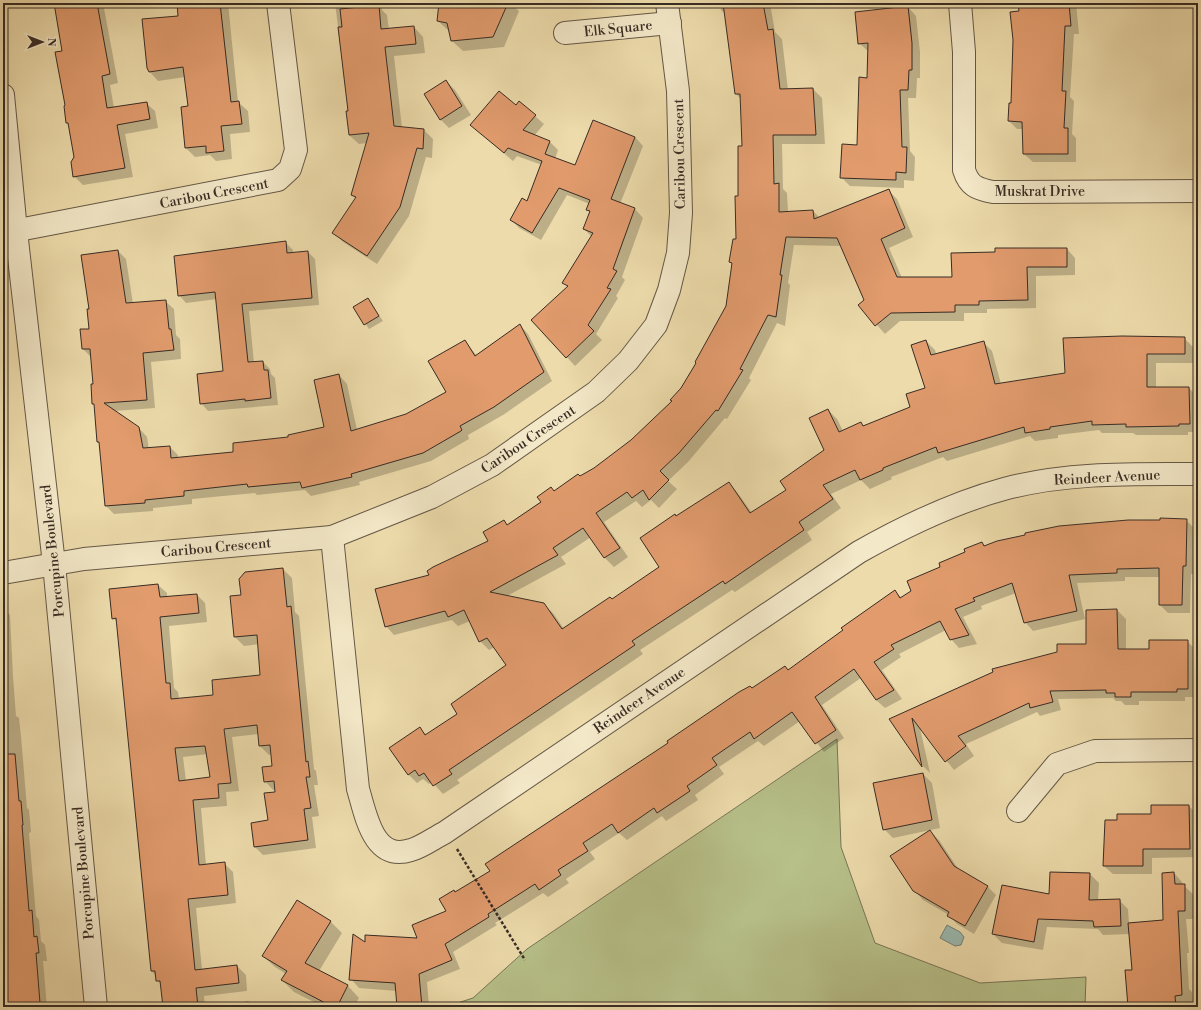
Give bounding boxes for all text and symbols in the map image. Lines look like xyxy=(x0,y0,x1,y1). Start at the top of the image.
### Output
street label: Elk Square xyxy=(583,16,653,42)
north arrow xyxy=(22,22,62,62)
text: N xyxy=(44,38,58,47)
street label: Caribou Crescent xyxy=(670,99,690,209)
street label: Caribou Crescent xyxy=(158,175,270,213)
street label: Muskrat Drive xyxy=(995,183,1085,201)
street label: Caribou Crescent xyxy=(478,401,579,478)
street label: Reindeer Avenue xyxy=(1053,466,1161,490)
street label: Porcupine Boulevard xyxy=(37,484,69,618)
street label: Caribou Crescent xyxy=(160,534,272,562)
street label: Reindeer Avenue xyxy=(590,664,689,738)
street label: Porcupine Boulevard xyxy=(69,806,99,940)

